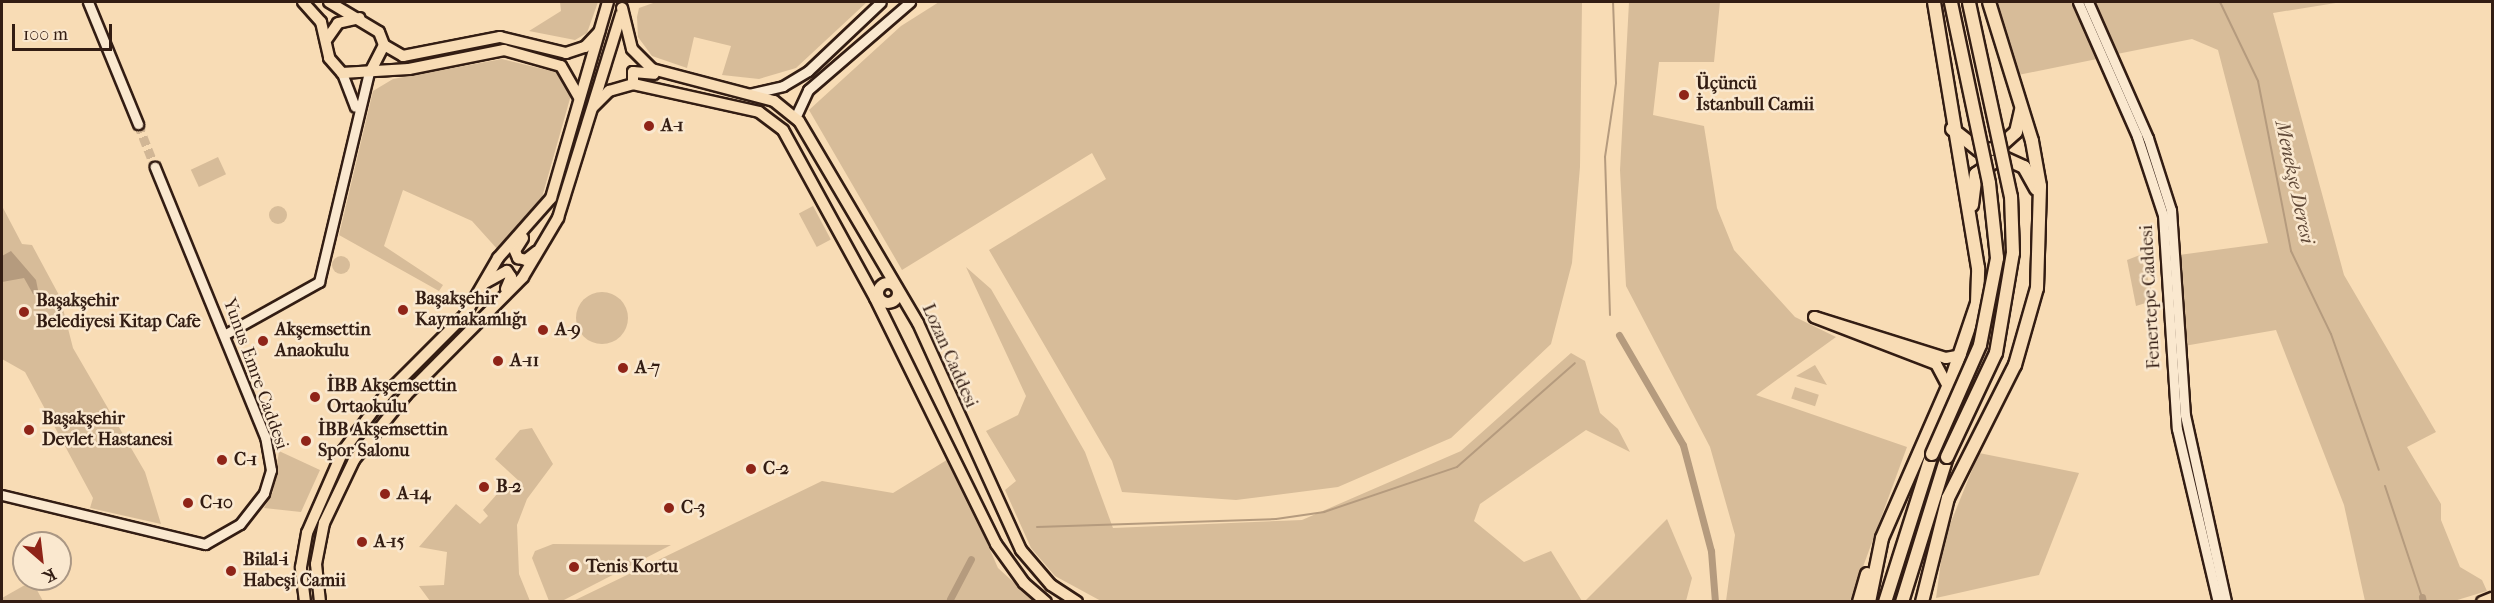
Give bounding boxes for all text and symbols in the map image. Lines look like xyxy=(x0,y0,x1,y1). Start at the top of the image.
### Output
scale bar xyxy=(15,12,116,50)
text: 100 m xyxy=(23,24,68,45)
place label: Üçüncü İstanbull Camii xyxy=(1696,74,1814,116)
marker: Üçüncü İstanbull Camii xyxy=(1677,88,1691,102)
place label: A-1 xyxy=(661,115,684,137)
water label: Menekşe Deresi xyxy=(2270,118,2320,246)
marker: A-1 xyxy=(642,119,656,133)
street label: Fenertepe Caddesi xyxy=(2136,224,2166,370)
place label: Başakşehir Kaymakamlığı xyxy=(415,289,527,332)
place label: Başakşehir Belediyesi Kitap Cafe xyxy=(36,291,201,334)
street label: Yunus Emre Caddesi xyxy=(218,295,292,453)
street label: Lozan Caddesi xyxy=(916,301,982,411)
marker: Başakşehir Kaymakamlığı xyxy=(396,303,410,317)
marker: Başakşehir Belediyesi Kitap Cafe xyxy=(17,305,31,319)
place label: A-9 xyxy=(555,319,581,341)
place label: Akşemsettin Anaokulu xyxy=(275,320,371,362)
marker: A-9 xyxy=(536,323,550,337)
marker: Akşemsettin Anaokulu xyxy=(256,334,270,348)
place label: A-11 xyxy=(510,350,539,372)
marker: A-11 xyxy=(491,354,505,368)
place label: A-7 xyxy=(635,357,660,379)
marker: A-7 xyxy=(616,361,630,375)
place label: İBB Akşemsettin Ortaokulu xyxy=(327,376,457,418)
marker: İBB Akşemsettin Ortaokulu xyxy=(308,390,322,404)
place label: Başakşehir Devlet Hastanesi xyxy=(42,409,173,452)
place label: İBB Akşemsettin Spor Salonu xyxy=(318,420,448,462)
marker: Başakşehir Devlet Hastanesi xyxy=(20,421,38,439)
marker: İBB Akşemsettin Spor Salonu xyxy=(299,434,313,448)
place label: C-1 xyxy=(234,449,257,471)
marker: C-1 xyxy=(215,453,229,467)
place label: C-2 xyxy=(763,458,789,480)
marker: C-2 xyxy=(744,462,758,476)
place label: B-2 xyxy=(496,476,522,498)
marker: B-2 xyxy=(477,480,491,494)
place label: A-14 xyxy=(397,483,430,505)
marker: A-14 xyxy=(378,487,392,501)
place label: C-10 xyxy=(200,492,233,514)
marker: C-10 xyxy=(181,496,195,510)
place label: C-3 xyxy=(681,497,705,519)
marker: C-3 xyxy=(662,501,676,515)
north arrow xyxy=(12,531,72,591)
place label: A-15 xyxy=(374,531,404,553)
marker: A-15 xyxy=(355,535,369,549)
place label: Bilal-i Habeşi Camii xyxy=(243,550,346,592)
place label: Tenis Kortu xyxy=(586,556,678,578)
marker: Tenis Kortu xyxy=(567,560,581,574)
text: K xyxy=(40,564,59,587)
marker: Bilal-i Habeşi Camii xyxy=(224,564,238,578)

